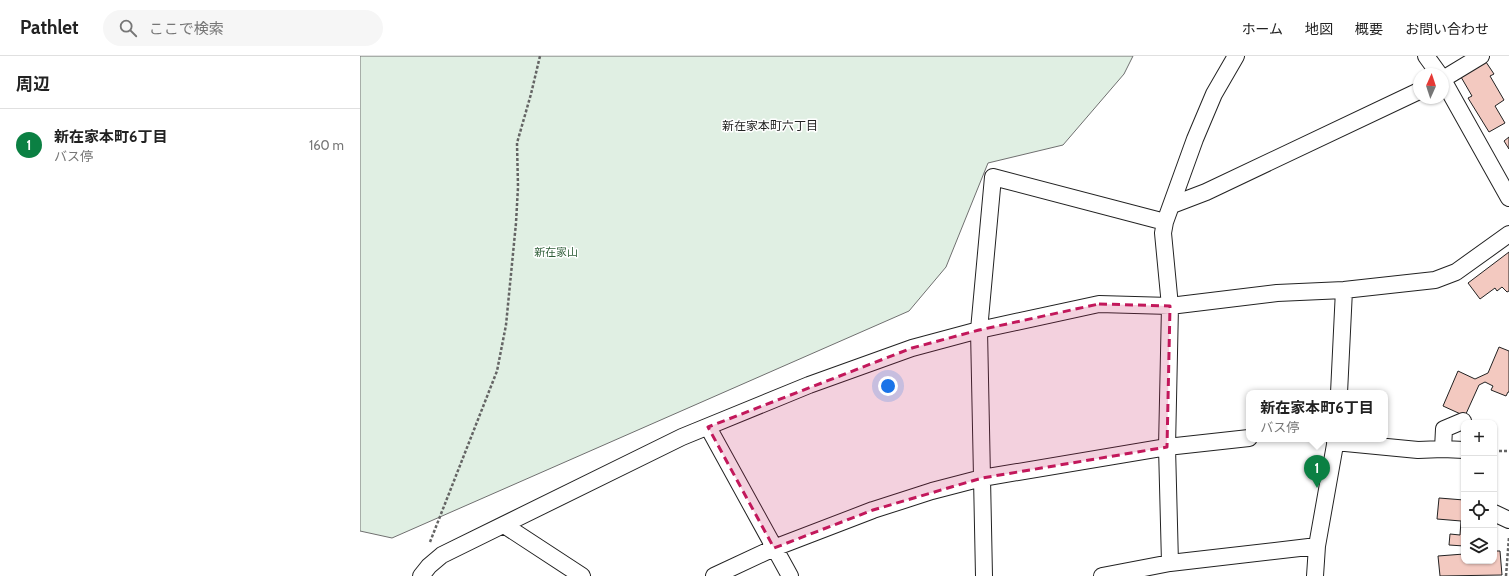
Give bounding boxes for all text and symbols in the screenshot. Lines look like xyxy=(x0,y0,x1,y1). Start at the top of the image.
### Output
search box xyxy=(103,10,383,46)
text: Pathlet xyxy=(20,16,79,39)
icon: search xyxy=(117,17,139,39)
text: ここで検索 xyxy=(149,20,224,38)
text: ホーム xyxy=(1241,20,1283,38)
text: 地図 xyxy=(1305,20,1333,38)
text: 概要 xyxy=(1355,20,1383,38)
text: お問い合わせ xyxy=(1405,20,1489,38)
north arrow xyxy=(1413,68,1449,104)
text: 周辺 xyxy=(16,74,50,94)
district label: 新在家本町六丁目 xyxy=(722,118,818,133)
text: 新在家本町6丁目 xyxy=(54,128,167,146)
text: 1 xyxy=(27,137,31,153)
text: 160 m xyxy=(309,137,344,153)
text: バス停 xyxy=(54,148,93,164)
park label: 新在家山 xyxy=(534,245,578,259)
your location xyxy=(878,376,898,396)
popup xyxy=(1246,390,1388,442)
text: 新在家本町6丁目 xyxy=(1260,399,1374,417)
text: バス停 xyxy=(1260,419,1299,435)
map controls xyxy=(1461,420,1497,564)
button: + xyxy=(1461,420,1497,456)
pin: 1 xyxy=(1304,455,1330,488)
button: − xyxy=(1461,456,1497,492)
button: locate xyxy=(1461,492,1497,528)
button: layers xyxy=(1461,528,1497,564)

